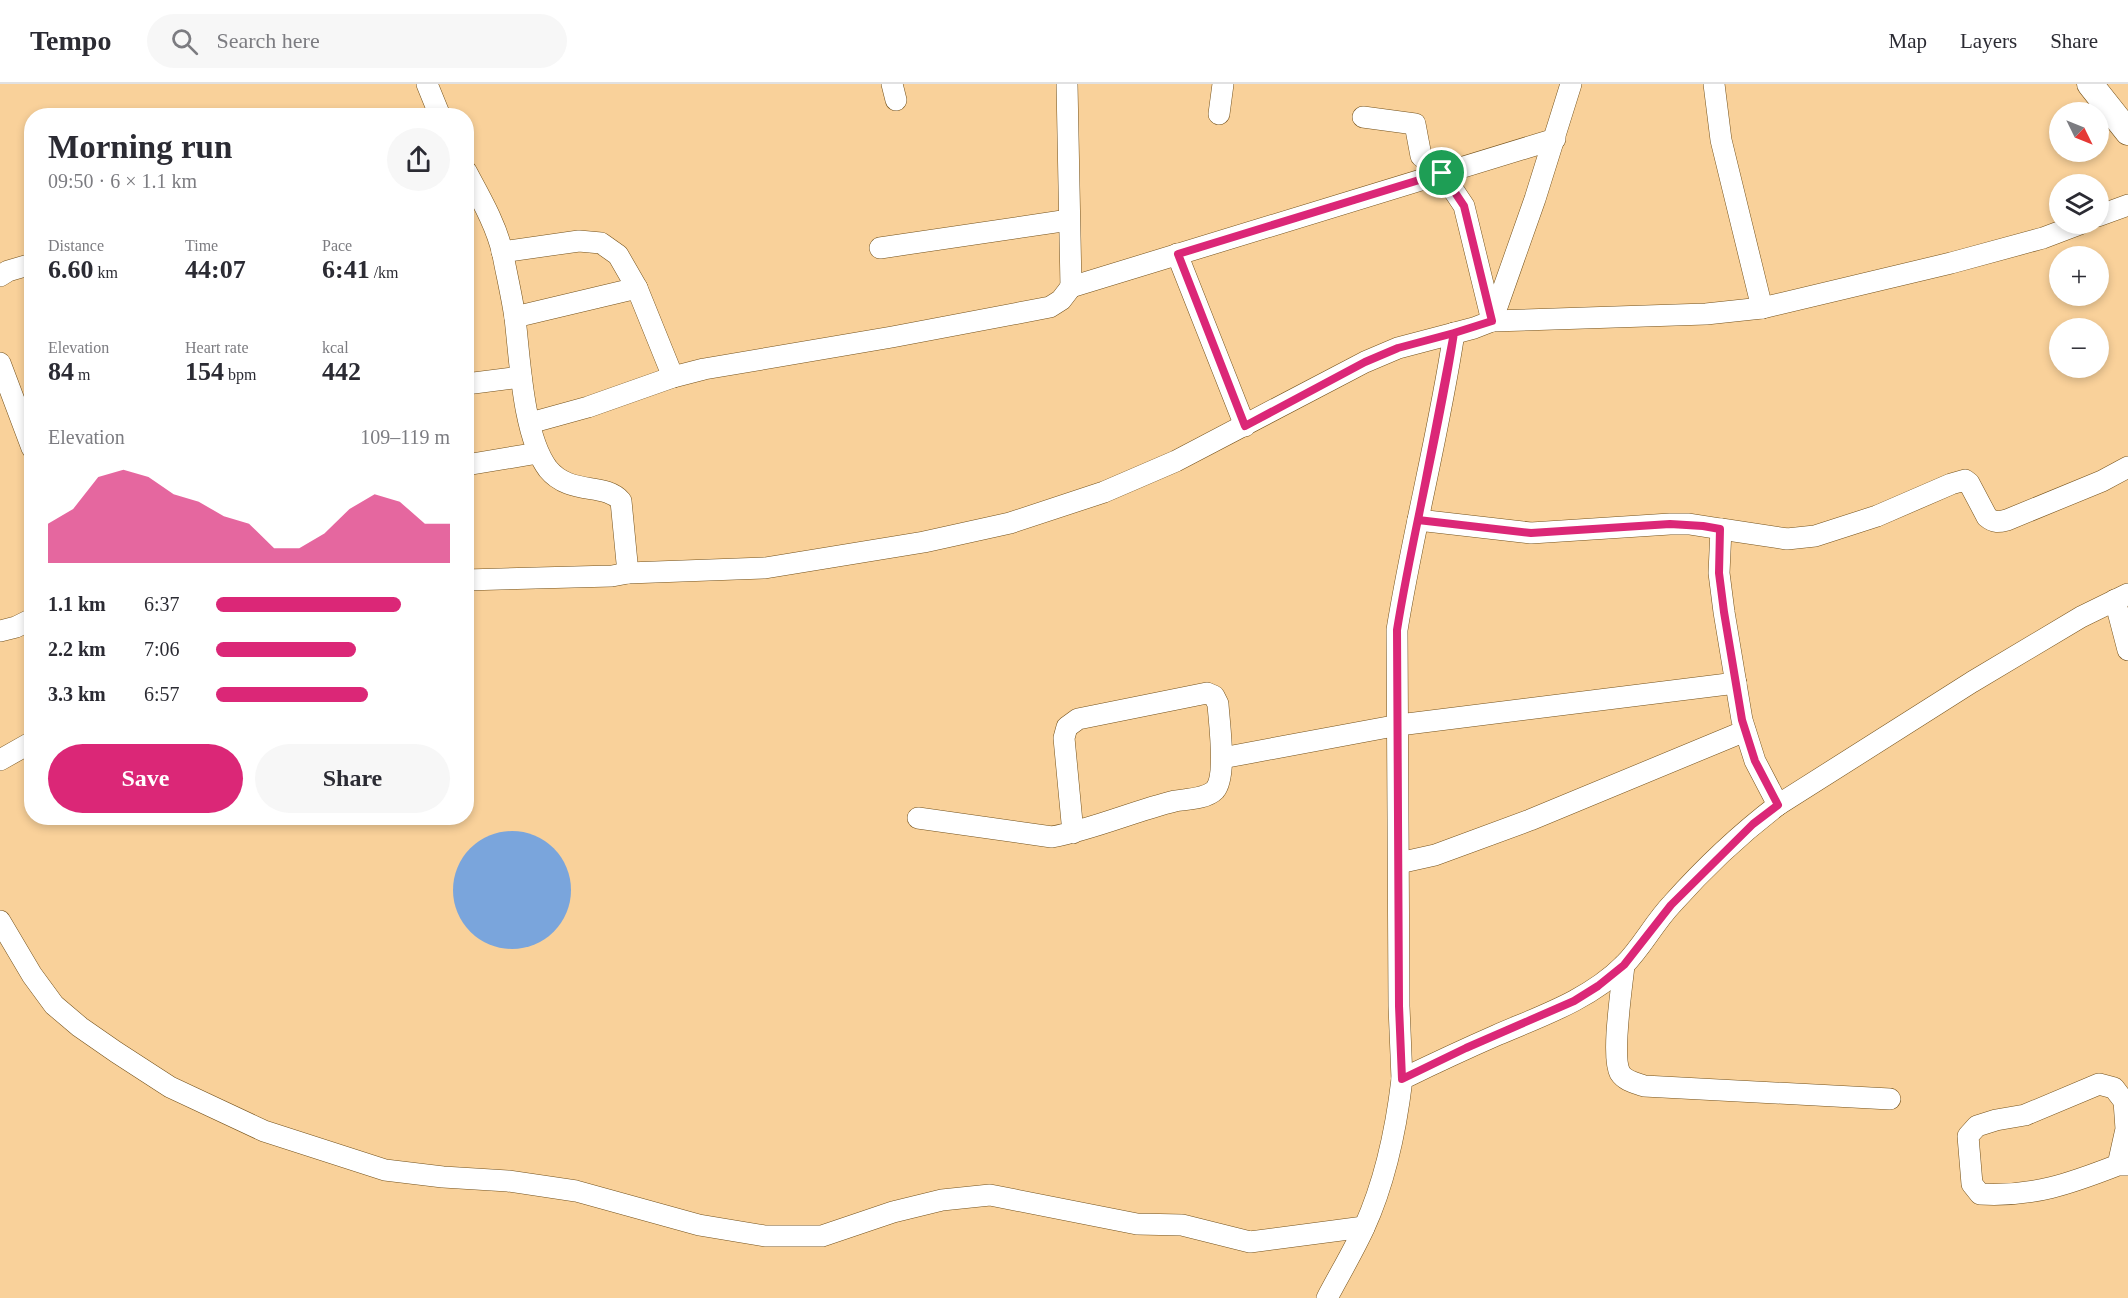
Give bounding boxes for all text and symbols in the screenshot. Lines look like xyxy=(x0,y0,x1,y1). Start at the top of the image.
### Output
search box xyxy=(147,14,567,68)
text: Tempo xyxy=(30,25,111,56)
icon: search xyxy=(168,25,201,58)
text: Search here xyxy=(216,28,320,53)
text: Map xyxy=(1889,29,1927,53)
text: Layers xyxy=(1960,29,2017,53)
text: Share xyxy=(2050,29,2098,53)
north arrow xyxy=(2049,102,2109,162)
map controls xyxy=(2049,102,2109,378)
button: share xyxy=(387,128,450,191)
text: Morning run xyxy=(48,129,232,165)
pin xyxy=(1416,147,1467,198)
icon: arrive xyxy=(1425,156,1458,189)
text: 09:50 · 6 × 1.1 km xyxy=(48,170,197,192)
button: layers xyxy=(2049,174,2109,234)
text: Distance xyxy=(48,237,104,254)
text: Time xyxy=(185,237,218,254)
text: Pace xyxy=(322,237,352,254)
button: + xyxy=(2049,246,2109,306)
text: 6.60 xyxy=(48,255,94,284)
text: 44:07 xyxy=(185,255,246,284)
text: 6:41 xyxy=(322,255,370,284)
text: km xyxy=(94,264,118,281)
text: /km xyxy=(370,264,399,281)
button: − xyxy=(2049,318,2109,378)
text: Elevation xyxy=(48,339,109,356)
text: Heart rate xyxy=(185,339,249,356)
text: kcal xyxy=(322,339,349,356)
text: 84 xyxy=(48,357,74,386)
text: 154 xyxy=(185,357,224,386)
text: 442 xyxy=(322,357,361,386)
text: m xyxy=(74,366,90,383)
text: bpm xyxy=(224,366,256,383)
text: Elevation xyxy=(48,426,125,448)
text: 109–119 m xyxy=(360,426,450,448)
text: 1.1 km xyxy=(48,593,106,615)
text: 6:37 xyxy=(144,593,180,615)
text: 2.2 km xyxy=(48,638,106,660)
text: 7:06 xyxy=(144,638,180,660)
text: 3.3 km xyxy=(48,683,106,705)
text: 6:57 xyxy=(144,683,180,705)
button: Save xyxy=(48,744,243,813)
button: Share xyxy=(255,744,450,813)

